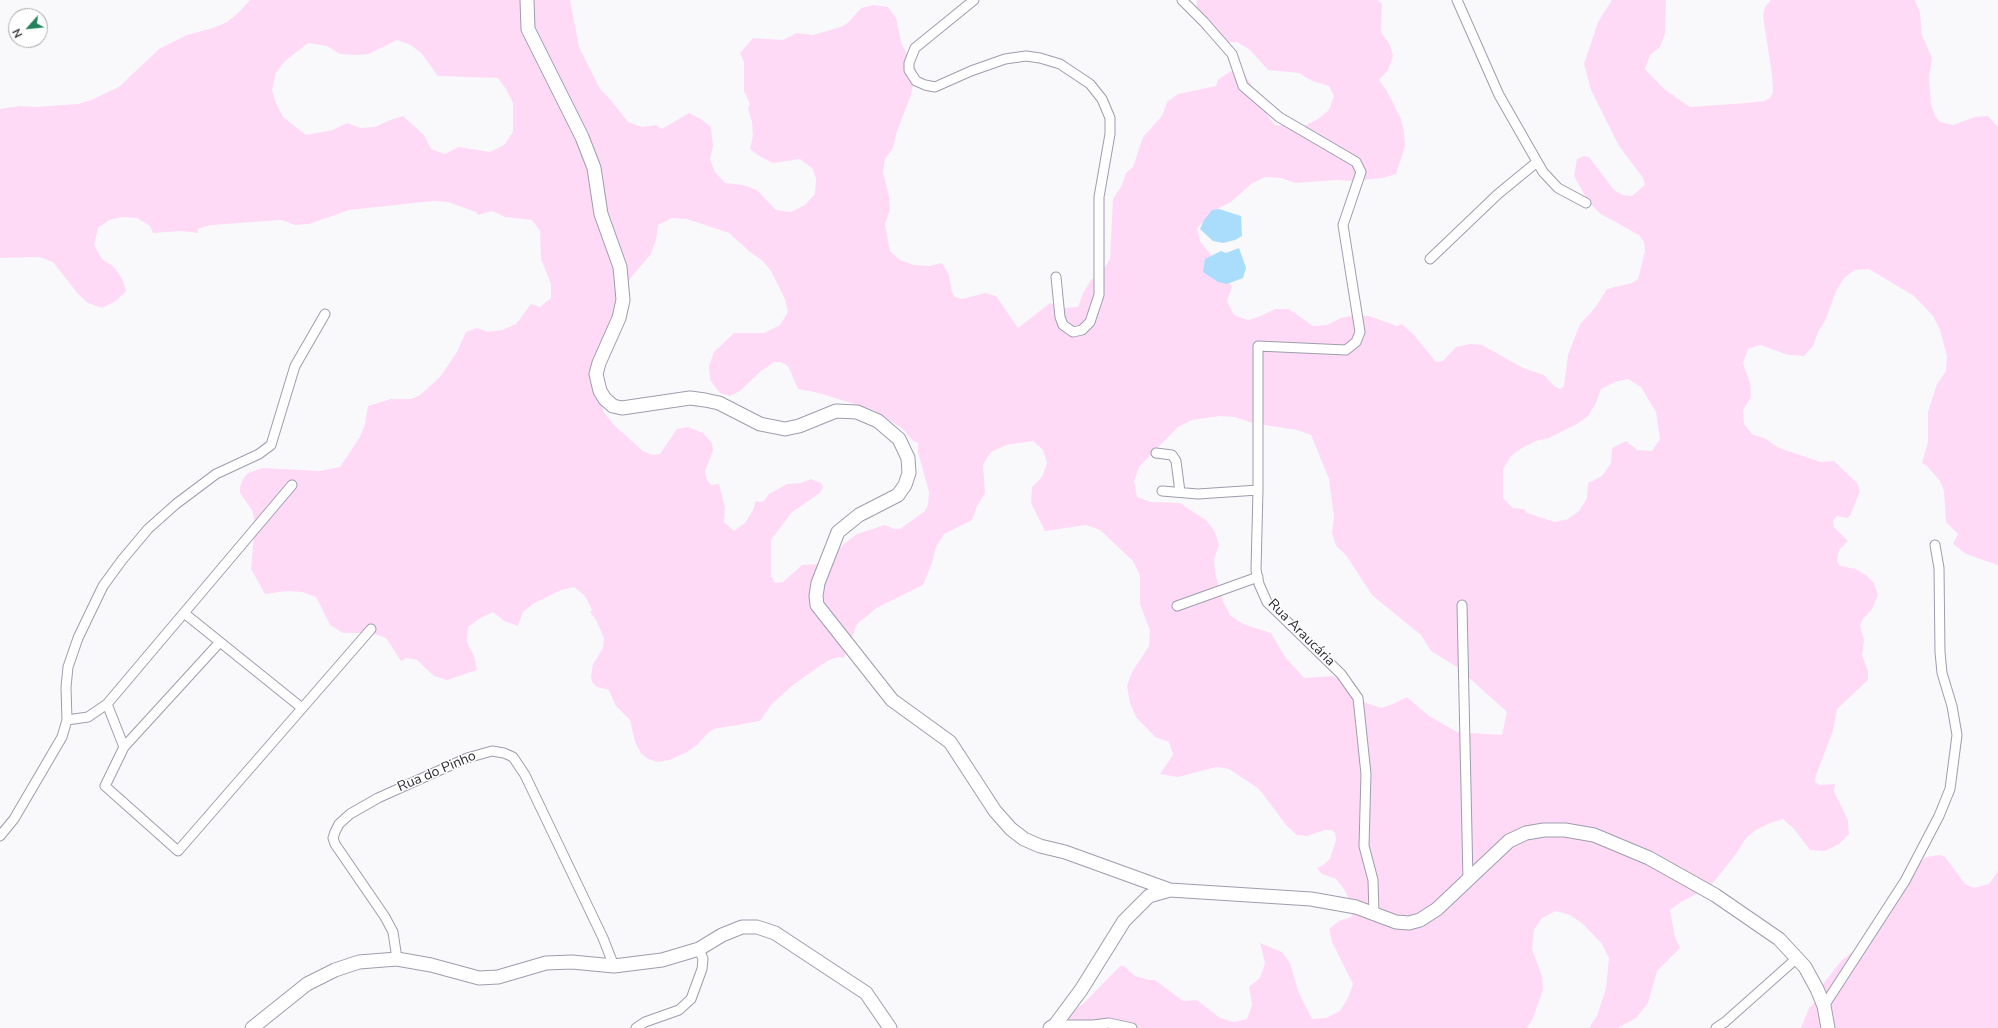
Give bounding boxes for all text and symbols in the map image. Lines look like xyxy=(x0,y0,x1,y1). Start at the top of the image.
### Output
north arrow xyxy=(8,8,48,48)
text: N xyxy=(9,26,26,40)
street label: Rua Araucária xyxy=(1264,596,1338,670)
street label: Rua do Pinho xyxy=(395,748,479,796)

